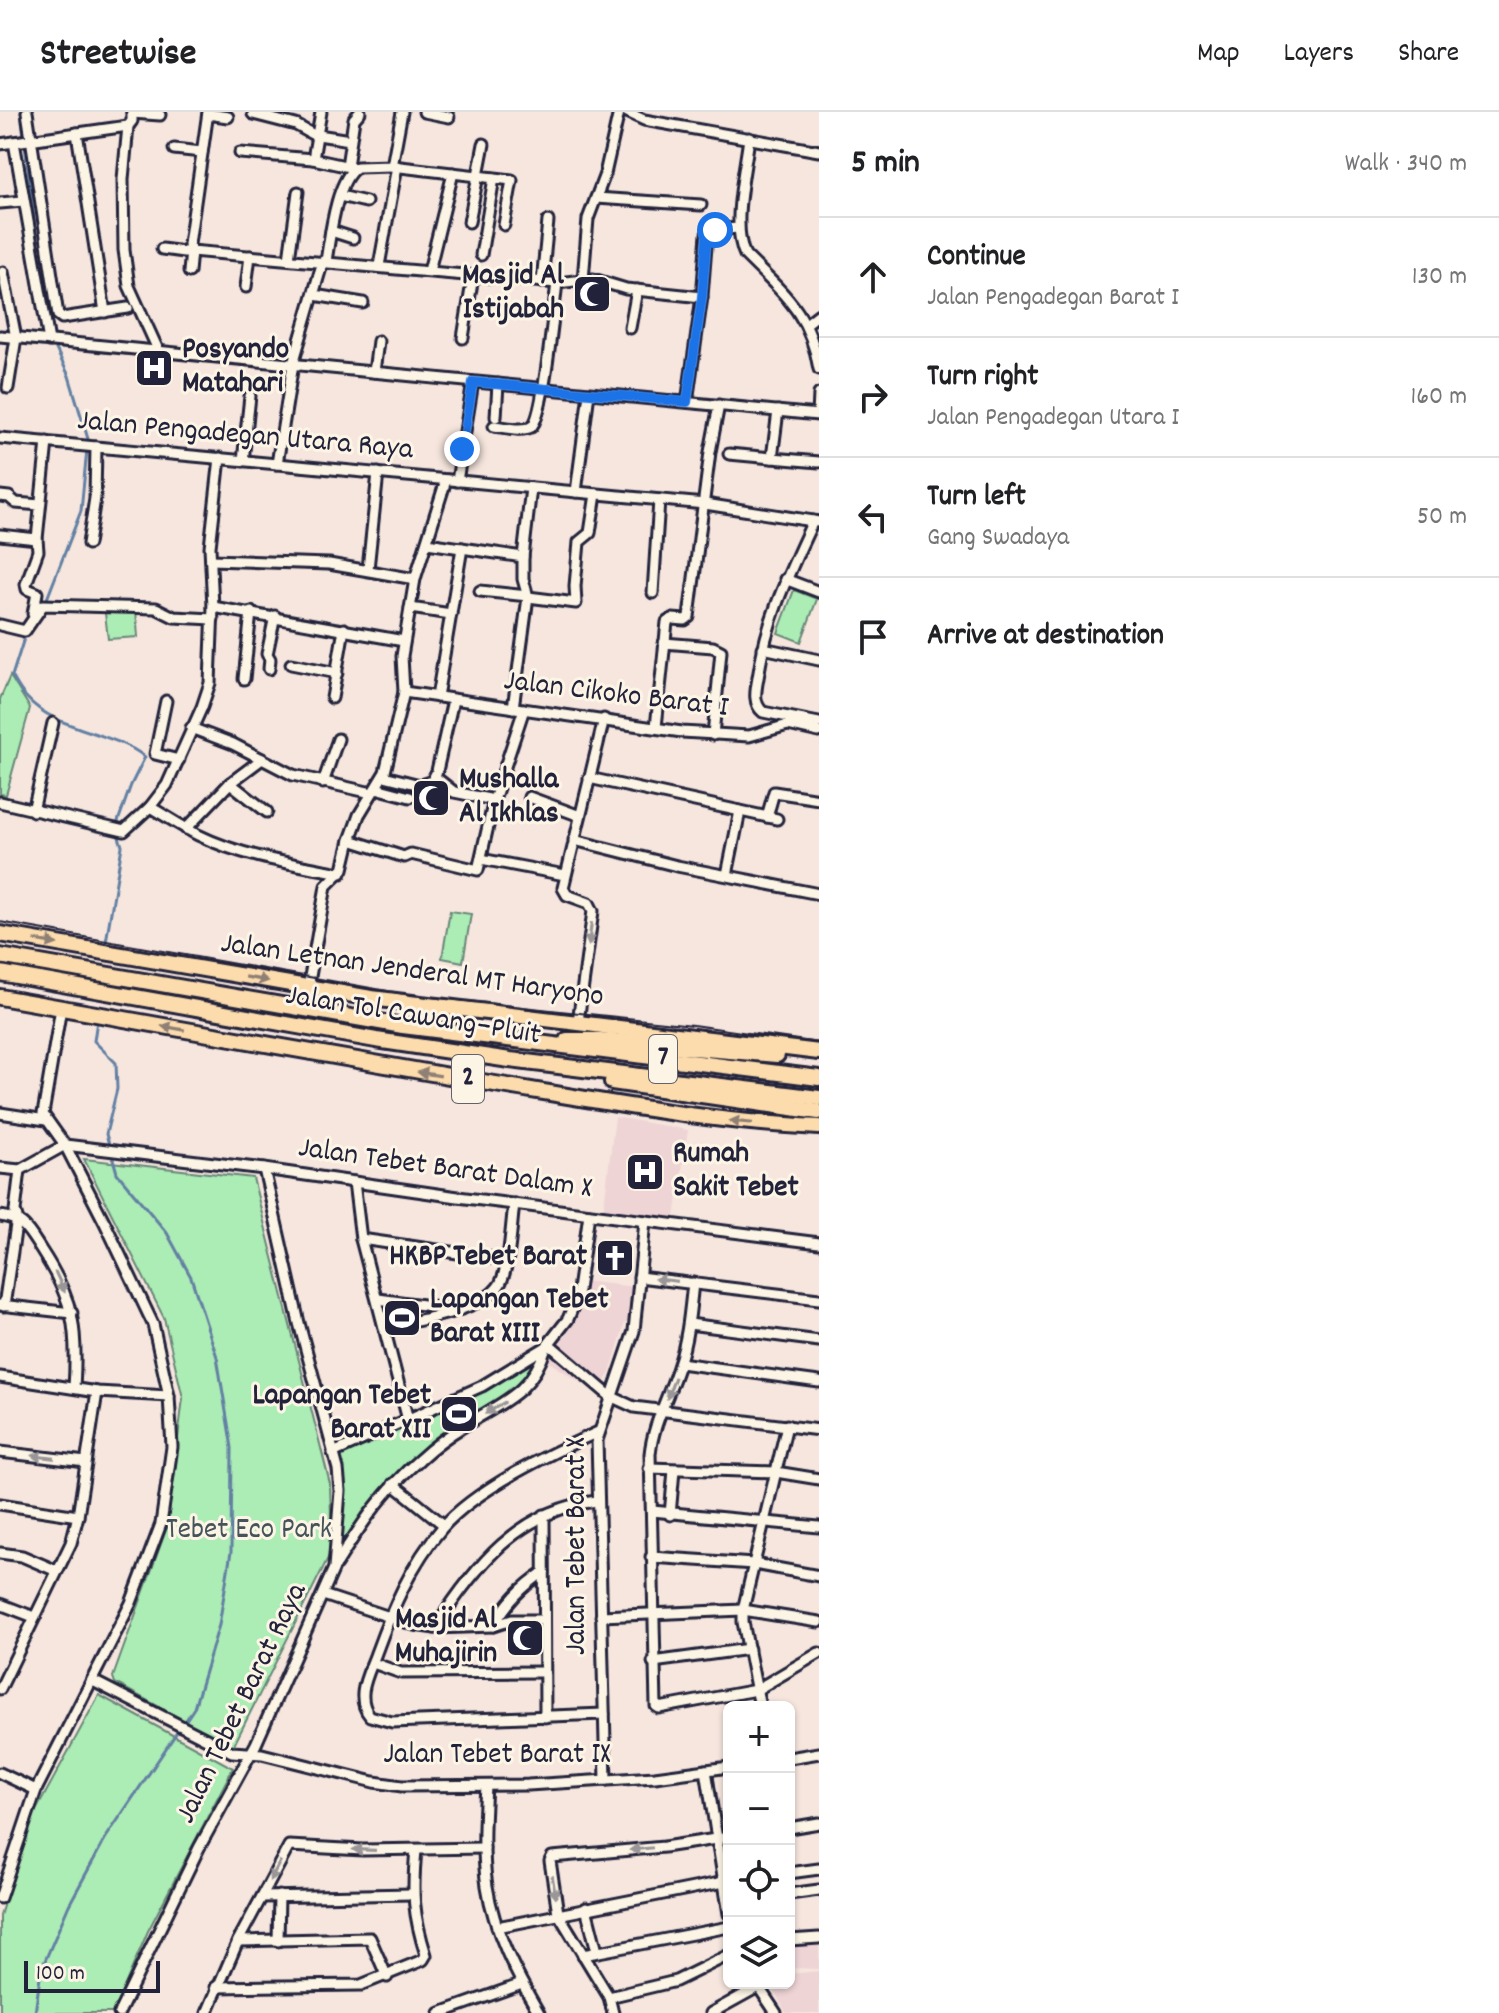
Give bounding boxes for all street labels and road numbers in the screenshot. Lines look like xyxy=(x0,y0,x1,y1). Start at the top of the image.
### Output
street label: Jalan Pengadegan Utara Raya xyxy=(75,401,415,473)
street label: Jalan Cikoko Barat I xyxy=(501,661,731,731)
street label: Jalan Letnan Jenderal MT Haryono xyxy=(218,924,606,1020)
street label: Jalan Tol Cawang–Pluit xyxy=(282,976,544,1058)
road number: 7 xyxy=(649,1035,677,1083)
road number: 2 xyxy=(452,1055,484,1103)
street label: Jalan Tebet Barat Dalam X xyxy=(295,1128,595,1212)
street label: Jalan Tebet Barat X xyxy=(557,1437,600,1655)
street label: Jalan Tebet Barat Raya xyxy=(166,1576,320,1831)
street label: Jalan Tebet Barat IX xyxy=(383,1735,611,1778)

